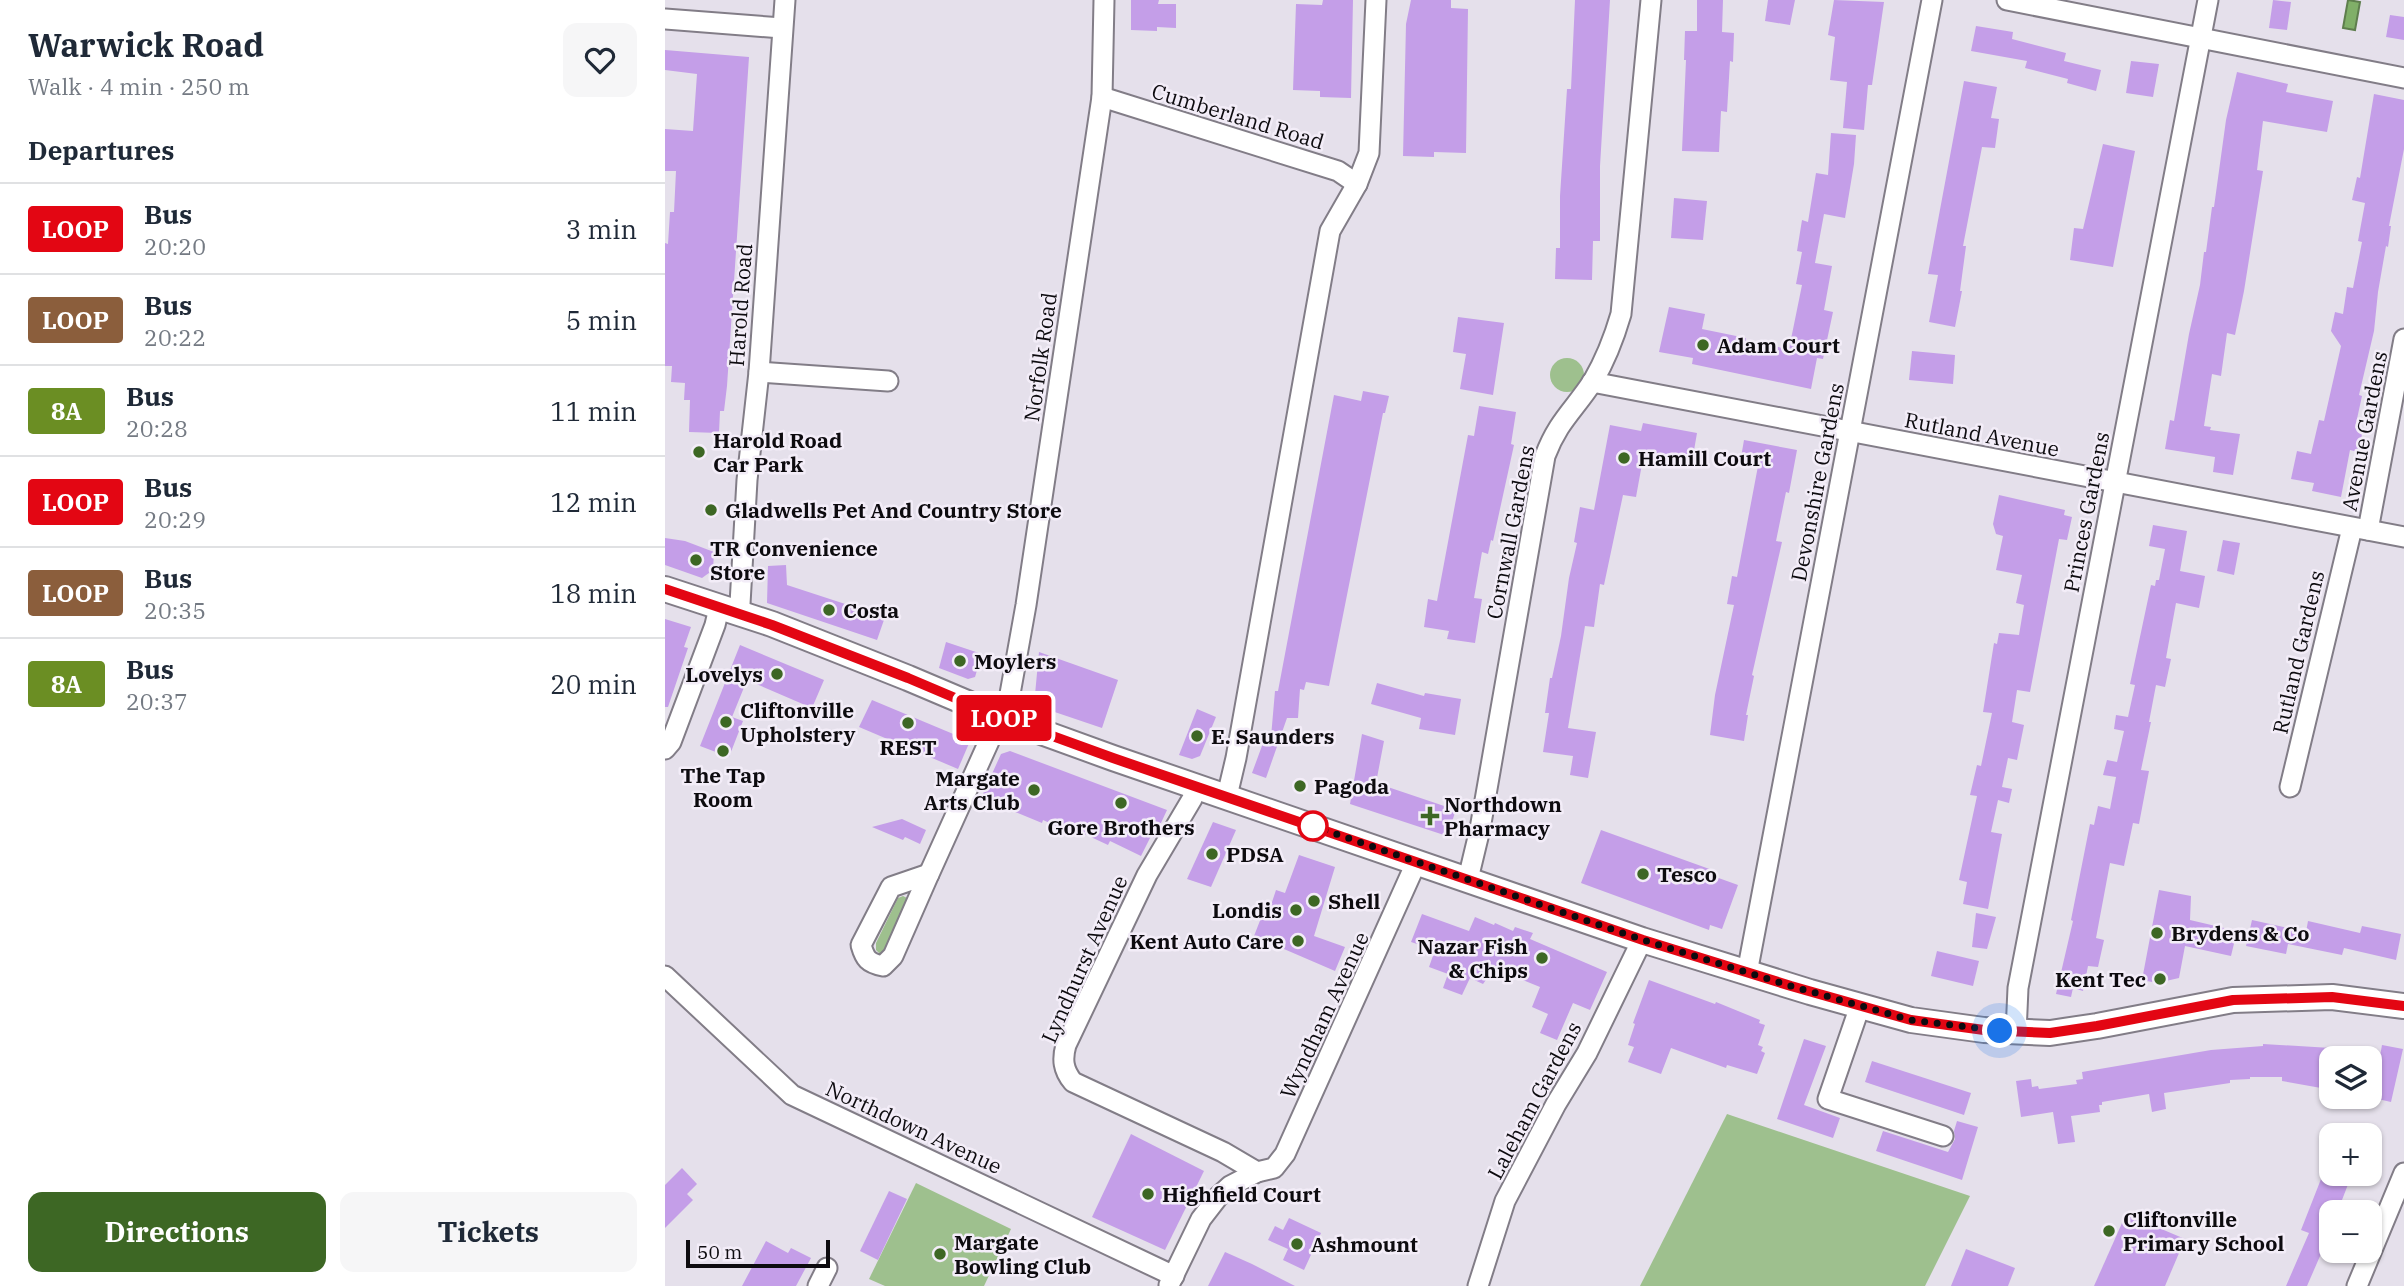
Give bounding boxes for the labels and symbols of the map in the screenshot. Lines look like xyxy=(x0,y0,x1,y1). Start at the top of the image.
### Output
street label: Cumberland Road xyxy=(1148,76,1328,156)
street label: Harold Road xyxy=(722,242,758,367)
street label: Norfolk Road xyxy=(1017,290,1063,423)
place label: Adam Court xyxy=(1717,331,1840,359)
marker: Adam Court xyxy=(1695,337,1711,353)
street label: Avenue Gardens xyxy=(2335,349,2393,513)
street label: Devonshire Gardens xyxy=(1784,380,1850,584)
street label: Rutland Avenue xyxy=(1902,405,2062,463)
place label: Harold Road Car Park xyxy=(713,426,842,478)
street label: Princes Gardens xyxy=(2057,429,2115,595)
street label: Cornwall Gardens xyxy=(1479,443,1541,621)
marker: Harold Road Car Park xyxy=(691,444,707,460)
place label: Hamill Court xyxy=(1638,444,1771,472)
marker: Hamill Court xyxy=(1616,450,1632,466)
place label: Gladwells Pet And Country Store xyxy=(725,496,1062,524)
marker: Gladwells Pet And Country Store xyxy=(703,502,719,518)
place label: TR Convenience Store xyxy=(710,534,878,586)
marker: TR Convenience Store xyxy=(688,552,704,568)
street label: Rutland Gardens xyxy=(2266,567,2330,737)
place label: Costa xyxy=(843,596,899,624)
marker: Costa xyxy=(821,602,837,618)
place label: Moylers xyxy=(974,647,1056,675)
marker: Moylers xyxy=(952,653,968,669)
place label: Lovelys xyxy=(685,660,763,688)
marker: Lovelys xyxy=(769,666,785,682)
line badge: LOOP xyxy=(955,695,1053,741)
place label: Cliftonville Upholstery xyxy=(740,696,855,748)
marker: Cliftonville Upholstery xyxy=(718,714,734,730)
marker: REST xyxy=(900,715,916,731)
place label: E. Saunders xyxy=(1211,722,1334,750)
marker: E. Saunders xyxy=(1189,728,1205,744)
place label: REST xyxy=(879,733,937,761)
marker: The Tap Room xyxy=(715,743,731,759)
place label: The Tap Room xyxy=(681,761,765,813)
place label: Margate Arts Club xyxy=(924,764,1020,816)
place label: Pagoda xyxy=(1314,772,1389,800)
marker: Pagoda xyxy=(1292,778,1308,794)
marker: Margate Arts Club xyxy=(1026,782,1042,798)
place label: Northdown Pharmacy xyxy=(1444,790,1562,842)
marker: Gore Brothers xyxy=(1113,795,1129,811)
marker: Northdown Pharmacy xyxy=(1422,808,1438,824)
unlabelled marker xyxy=(1298,811,1328,841)
place label: Gore Brothers xyxy=(1047,813,1195,841)
place label: PDSA xyxy=(1226,840,1284,868)
marker: PDSA xyxy=(1204,846,1220,862)
place label: Tesco xyxy=(1657,860,1717,888)
marker: Tesco xyxy=(1635,866,1651,882)
street label: Lyndhurst Avenue xyxy=(1034,871,1134,1047)
place label: Shell xyxy=(1328,887,1381,915)
marker: Shell xyxy=(1306,893,1322,909)
place label: Londis xyxy=(1212,896,1282,924)
marker: Londis xyxy=(1288,902,1304,918)
place label: Brydens & Co xyxy=(2171,919,2310,947)
marker: Brydens & Co xyxy=(2149,925,2165,941)
place label: Kent Auto Care xyxy=(1129,927,1284,955)
street label: Wyndham Avenue xyxy=(1273,927,1375,1103)
place label: Nazar Fish & Chips xyxy=(1417,932,1528,984)
marker: Kent Auto Care xyxy=(1290,933,1306,949)
marker: Nazar Fish & Chips xyxy=(1534,950,1550,966)
place label: Kent Tec xyxy=(2055,965,2146,993)
marker: Kent Tec xyxy=(2152,971,2168,987)
your location xyxy=(1982,1013,2017,1048)
street label: Laleham Gardens xyxy=(1481,1016,1587,1184)
street label: Northdown Avenue xyxy=(822,1074,1006,1180)
place label: Highfield Court xyxy=(1162,1180,1321,1208)
marker: Highfield Court xyxy=(1140,1186,1156,1202)
place label: Cliftonville Primary School xyxy=(2123,1205,2284,1257)
marker: Cliftonville Primary School xyxy=(2101,1223,2117,1239)
place label: Margate Bowling Club xyxy=(954,1228,1091,1280)
place label: Ashmount xyxy=(1311,1230,1418,1258)
marker: Ashmount xyxy=(1289,1236,1305,1252)
scale bar xyxy=(686,1237,829,1269)
marker: Margate Bowling Club xyxy=(932,1246,948,1262)

